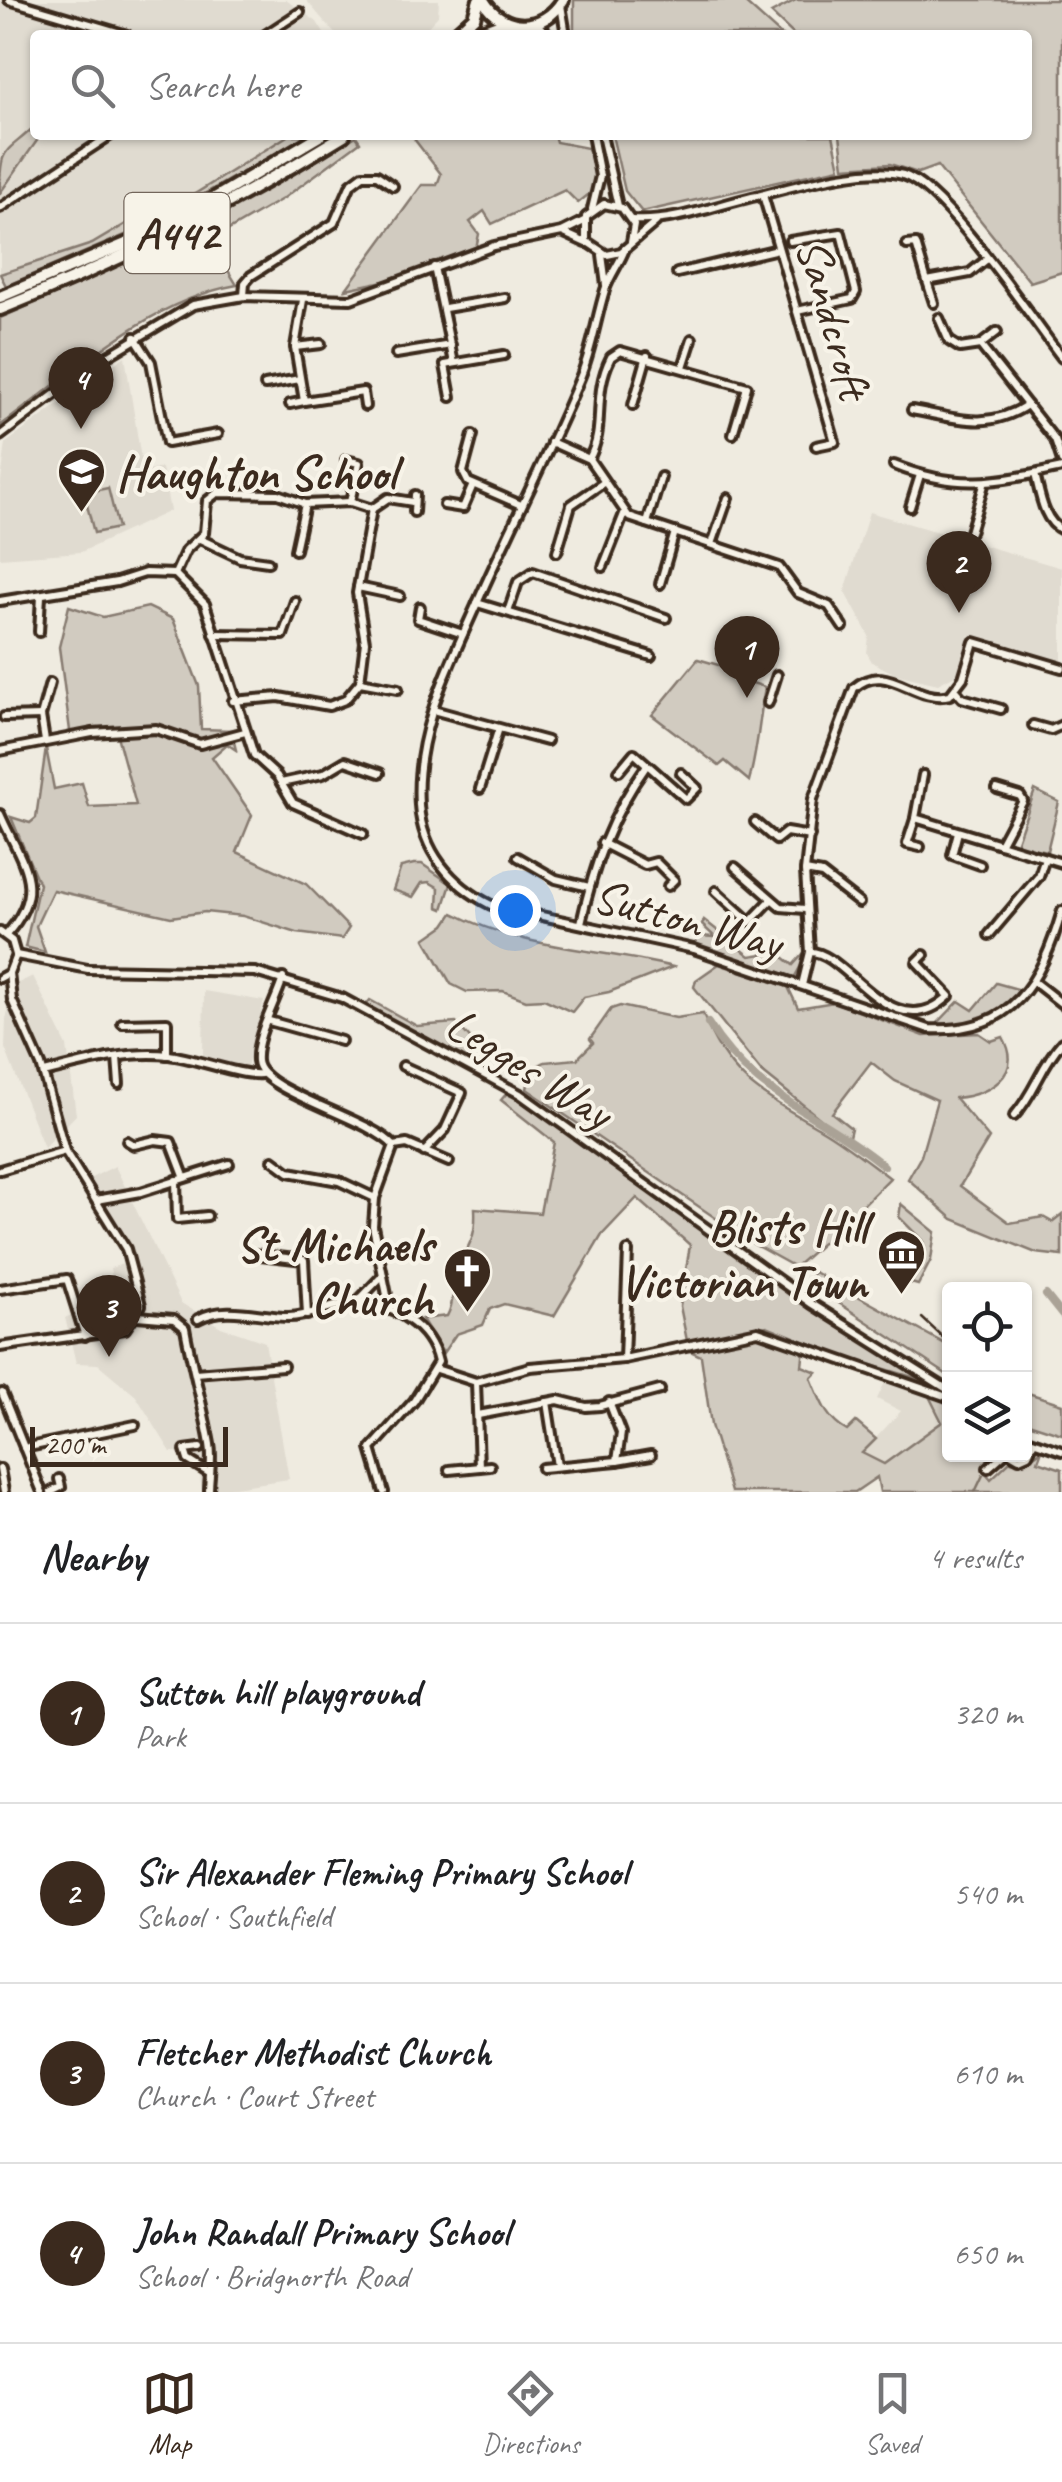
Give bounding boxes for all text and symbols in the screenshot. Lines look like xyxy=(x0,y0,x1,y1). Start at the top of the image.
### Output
search box xyxy=(30,30,1032,140)
icon: search xyxy=(65,58,120,113)
text: Search here xyxy=(145,62,300,109)
road number: A442 xyxy=(124,193,230,273)
street label: Sandcroft xyxy=(783,231,887,409)
pin: 4 xyxy=(48,346,114,429)
place label: Haughton School xyxy=(116,443,405,503)
school or university icon: Haughton School xyxy=(55,446,107,514)
pin: 2 xyxy=(926,530,992,613)
pin: 1 xyxy=(714,616,780,698)
street label: Sutton Way xyxy=(587,865,792,974)
your location xyxy=(490,885,541,936)
street label: Legges Way xyxy=(435,994,627,1144)
place label: Blists Hill Victorian Town xyxy=(619,1197,875,1312)
place label: St Michaels Church xyxy=(236,1215,438,1330)
museum icon: Blists Hill Victorian Town xyxy=(876,1228,928,1296)
church icon: St Michaels Church xyxy=(442,1246,494,1314)
pin: 3 xyxy=(76,1274,142,1357)
map controls xyxy=(942,1282,1032,1462)
button: locate xyxy=(942,1282,1032,1372)
button: layers xyxy=(942,1372,1032,1462)
scale bar xyxy=(30,1422,228,1466)
text: 200 m xyxy=(45,1427,105,1462)
text: Nearby xyxy=(40,1531,146,1584)
text: 4 results xyxy=(928,1537,1022,1578)
text: Sutton hill playground xyxy=(135,1669,420,1716)
text: 1 xyxy=(65,1693,80,1734)
text: 320 m xyxy=(953,1693,1022,1734)
text: Park xyxy=(135,1716,186,1757)
text: Sir Alexander Fleming Primary School xyxy=(135,1849,628,1896)
text: 2 xyxy=(65,1873,80,1914)
text: 540 m xyxy=(953,1873,1022,1914)
text: School · Southfield xyxy=(135,1896,332,1937)
text: Fletcher Methodist Church xyxy=(135,2029,491,2076)
text: 3 xyxy=(65,2053,80,2094)
text: 610 m xyxy=(953,2053,1022,2094)
text: Church · Court Street xyxy=(135,2076,374,2117)
text: John Randall Primary School xyxy=(135,2209,509,2256)
text: 4 xyxy=(65,2233,80,2274)
text: 650 m xyxy=(953,2233,1022,2274)
text: School · Bridgnorth Road xyxy=(135,2256,409,2297)
tab: Map xyxy=(142,2366,197,2461)
tab: Directions xyxy=(482,2366,580,2461)
tab: Saved xyxy=(865,2366,920,2461)

